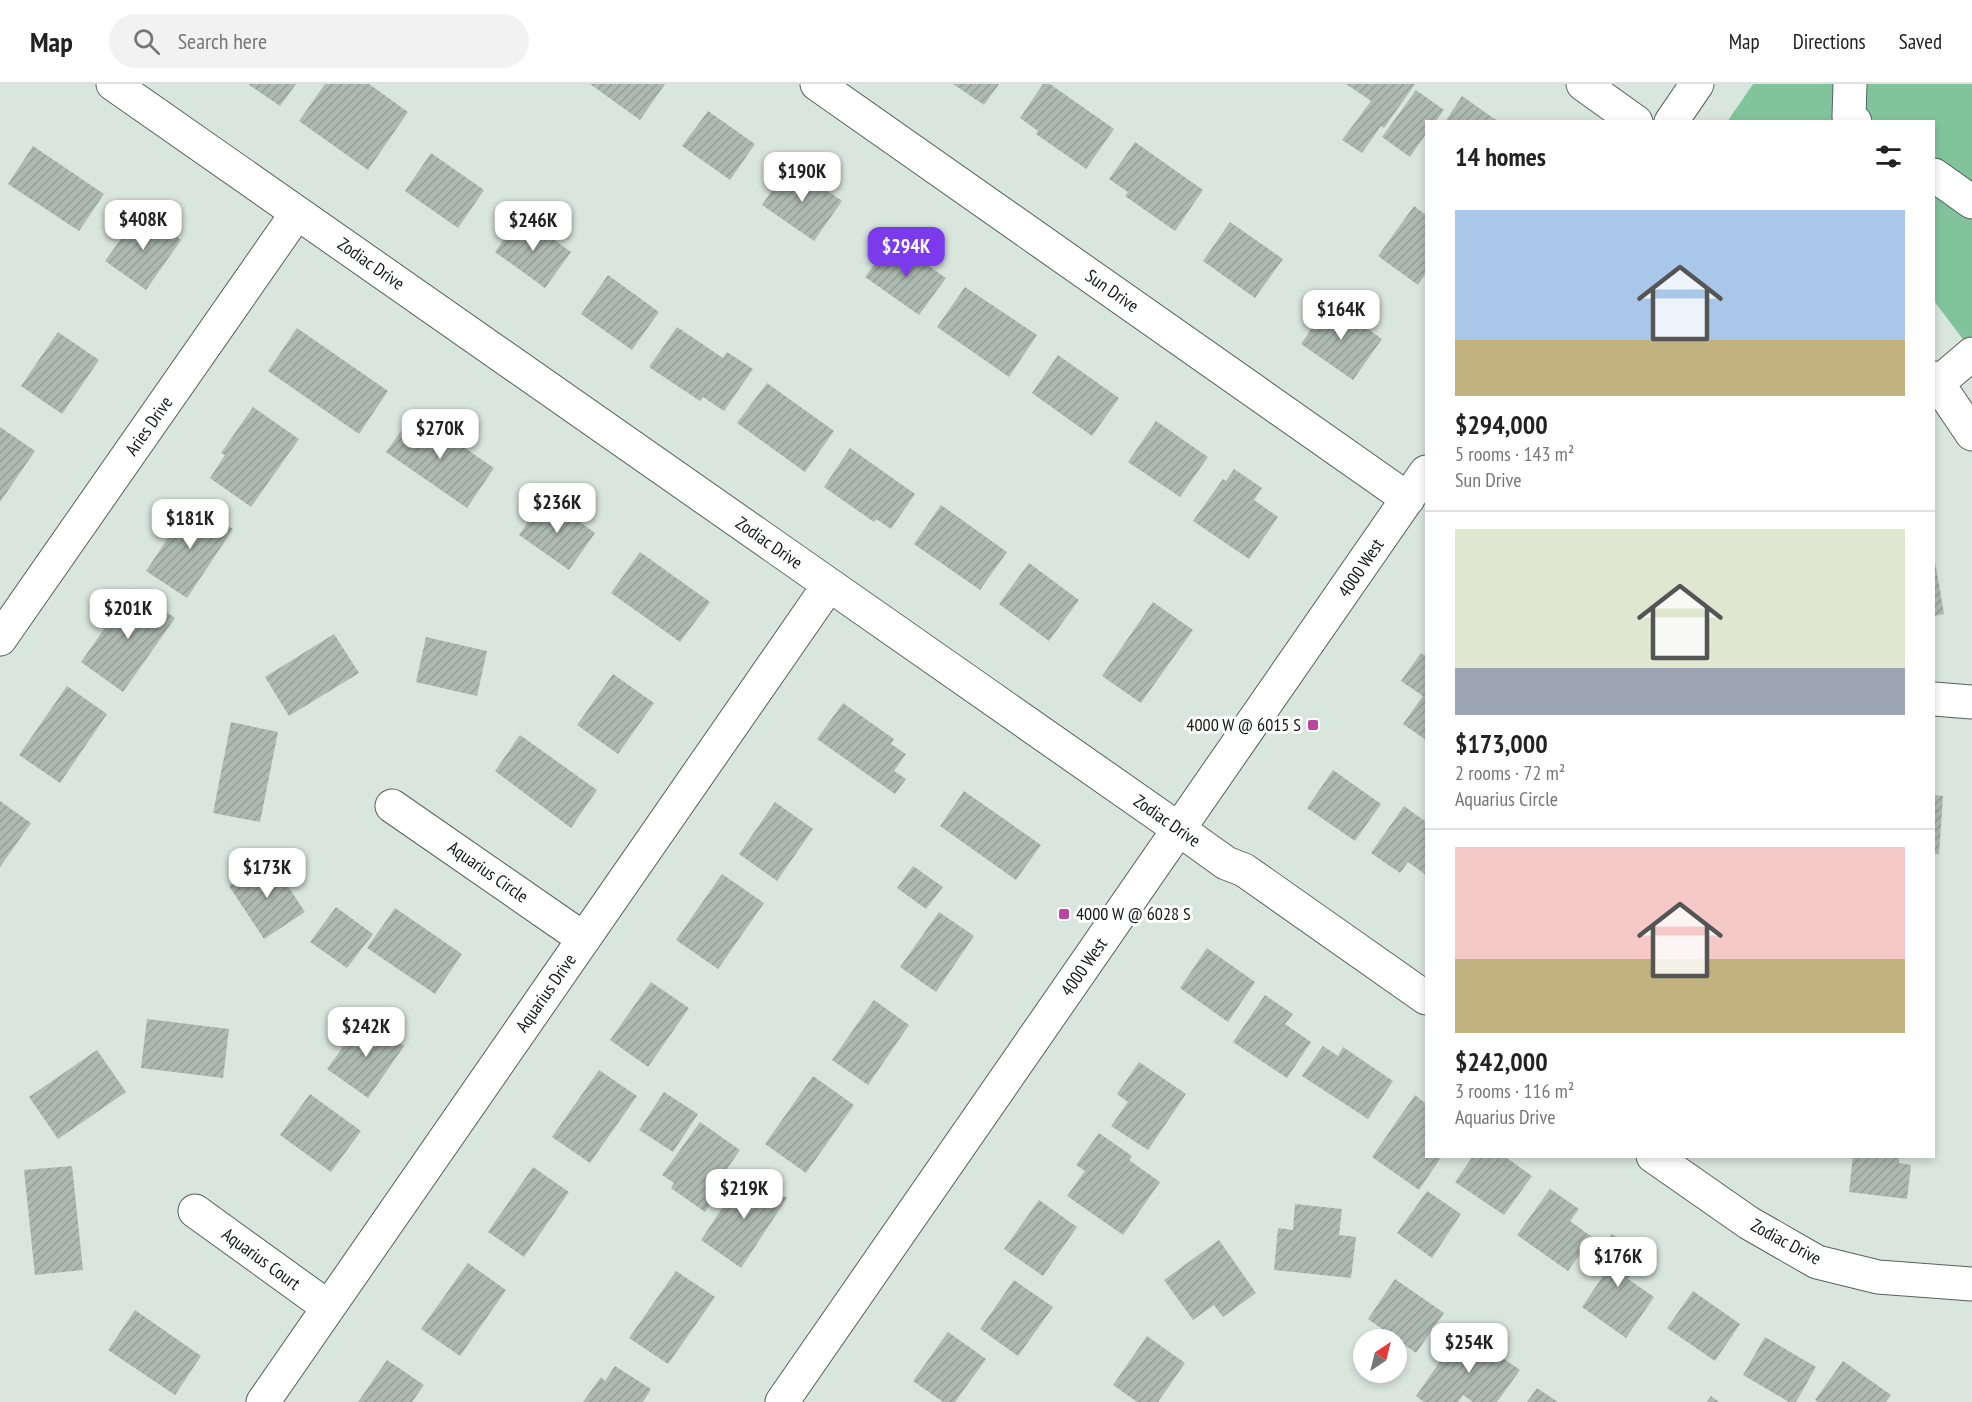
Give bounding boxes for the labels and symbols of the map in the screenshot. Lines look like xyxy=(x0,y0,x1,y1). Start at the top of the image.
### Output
pin: $190K xyxy=(760,152,844,203)
pin: $408K xyxy=(101,200,185,251)
pin: $246K xyxy=(491,201,575,252)
pin: $294K xyxy=(864,227,948,278)
street label: Zodiac Drive xyxy=(333,232,409,295)
street label: Sun Drive xyxy=(1081,264,1143,317)
pin: $164K xyxy=(1299,290,1383,341)
street label: Aries Drive xyxy=(120,392,177,460)
pin: $270K xyxy=(398,409,482,460)
pin: $236K xyxy=(515,483,599,534)
pin: $181K xyxy=(148,499,232,550)
street label: Zodiac Drive xyxy=(731,511,807,574)
street label: 4000 West xyxy=(1333,534,1389,601)
pin: $201K xyxy=(86,589,170,640)
place label: 4000 W @ 6015 S xyxy=(1186,713,1301,736)
marker: 4000 W @ 6015 S xyxy=(1306,718,1320,732)
street label: Zodiac Drive xyxy=(1129,789,1205,852)
street label: Aquarius Circle xyxy=(444,836,533,908)
pin: $173K xyxy=(225,848,309,899)
place label: 4000 W @ 6028 S xyxy=(1076,902,1191,925)
marker: 4000 W @ 6028 S xyxy=(1057,907,1071,921)
street label: 4000 West xyxy=(1055,933,1112,1000)
street label: Aquarius Drive xyxy=(510,949,581,1036)
pin: $242K xyxy=(324,1007,408,1058)
pin: $219K xyxy=(702,1169,786,1220)
street label: Zodiac Drive xyxy=(1747,1213,1825,1270)
street label: Aquarius Court xyxy=(218,1222,305,1295)
pin: $176K xyxy=(1576,1237,1660,1288)
pin: $254K xyxy=(1427,1323,1511,1374)
north arrow xyxy=(1353,1329,1407,1383)

